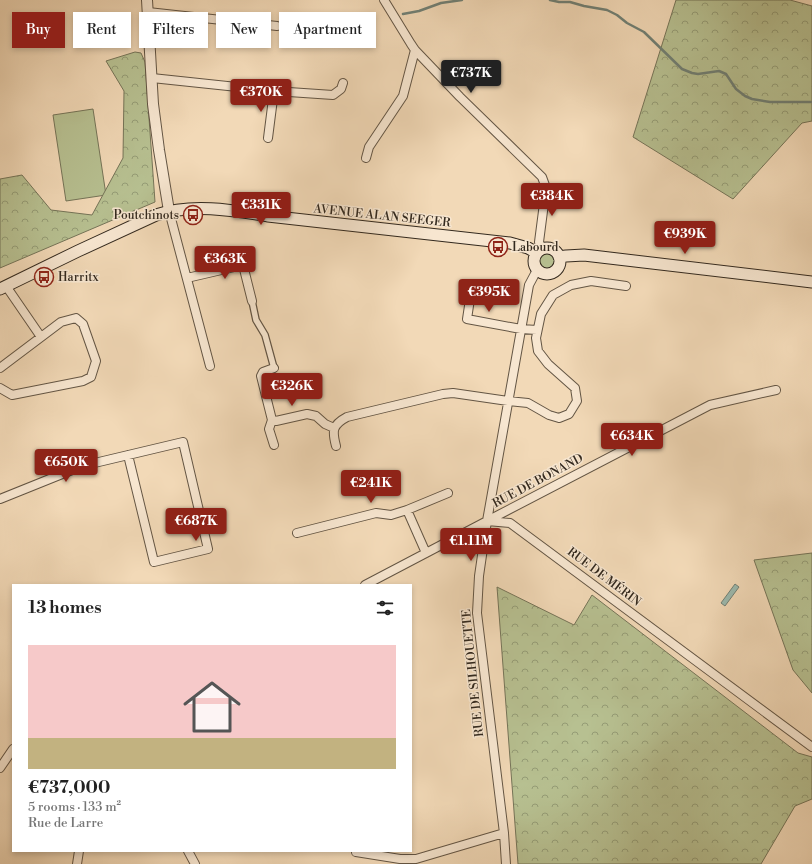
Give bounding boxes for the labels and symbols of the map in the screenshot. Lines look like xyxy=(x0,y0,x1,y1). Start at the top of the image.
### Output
pin: €737K xyxy=(443,60,499,94)
pin: €370K xyxy=(233,79,289,113)
pin: €384K xyxy=(524,183,580,217)
pin: €331K xyxy=(233,192,289,226)
street label: AVENUE ALAN SEEGER xyxy=(312,201,452,231)
bus stop icon: Poutchinots xyxy=(182,204,204,226)
place label: Poutchinots xyxy=(114,208,179,223)
pin: €939K xyxy=(657,221,713,255)
bus stop icon: Labourd xyxy=(487,236,509,258)
place label: Labourd xyxy=(512,240,559,255)
pin: €363K xyxy=(197,246,253,280)
bus stop icon: Harritx xyxy=(33,266,55,288)
place label: Harritx xyxy=(58,270,100,285)
pin: €395K xyxy=(461,279,517,313)
pin: €326K xyxy=(264,373,320,407)
pin: €634K xyxy=(604,423,660,457)
pin: €650K xyxy=(38,449,94,483)
street label: RUE DE BONAND xyxy=(490,451,586,511)
pin: €241K xyxy=(343,470,399,504)
pin: €687K xyxy=(168,508,224,542)
pin: €1.11M xyxy=(438,528,504,562)
street label: RUE DE MÉRIN xyxy=(564,543,645,610)
street label: RUE DE SILHOUETTE xyxy=(459,608,487,738)

